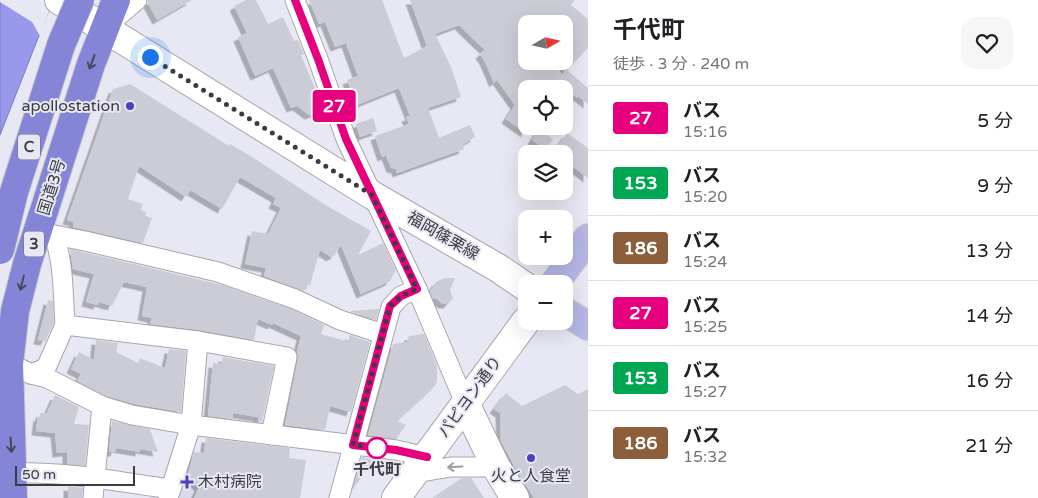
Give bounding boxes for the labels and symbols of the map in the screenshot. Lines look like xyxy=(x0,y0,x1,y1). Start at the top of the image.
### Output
north arrow xyxy=(518,15,572,70)
your location xyxy=(138,45,163,70)
one-way arrow xyxy=(87,53,96,69)
line badge: 27 xyxy=(312,90,356,122)
place label: apollostation xyxy=(21,96,120,116)
marker: apollostation xyxy=(124,100,136,112)
road number: C xyxy=(18,134,40,160)
street label: 国道3号 xyxy=(34,156,70,218)
street label: 福岡篠栗線 xyxy=(403,207,483,265)
road number: 3 xyxy=(24,232,44,256)
one-way arrow xyxy=(17,275,27,291)
street label: パピヨン通り xyxy=(434,352,506,442)
one-way arrow xyxy=(6,436,16,452)
marker: 千代町 xyxy=(366,437,388,459)
marker: 火と人食堂 xyxy=(525,452,537,464)
place label: 千代町 xyxy=(353,460,401,480)
scale bar xyxy=(15,463,135,486)
one-way arrow xyxy=(448,463,464,472)
place label: 火と人食堂 xyxy=(491,466,571,486)
place label: 木村病院 xyxy=(198,472,262,492)
marker: 木村病院 xyxy=(180,475,194,489)

